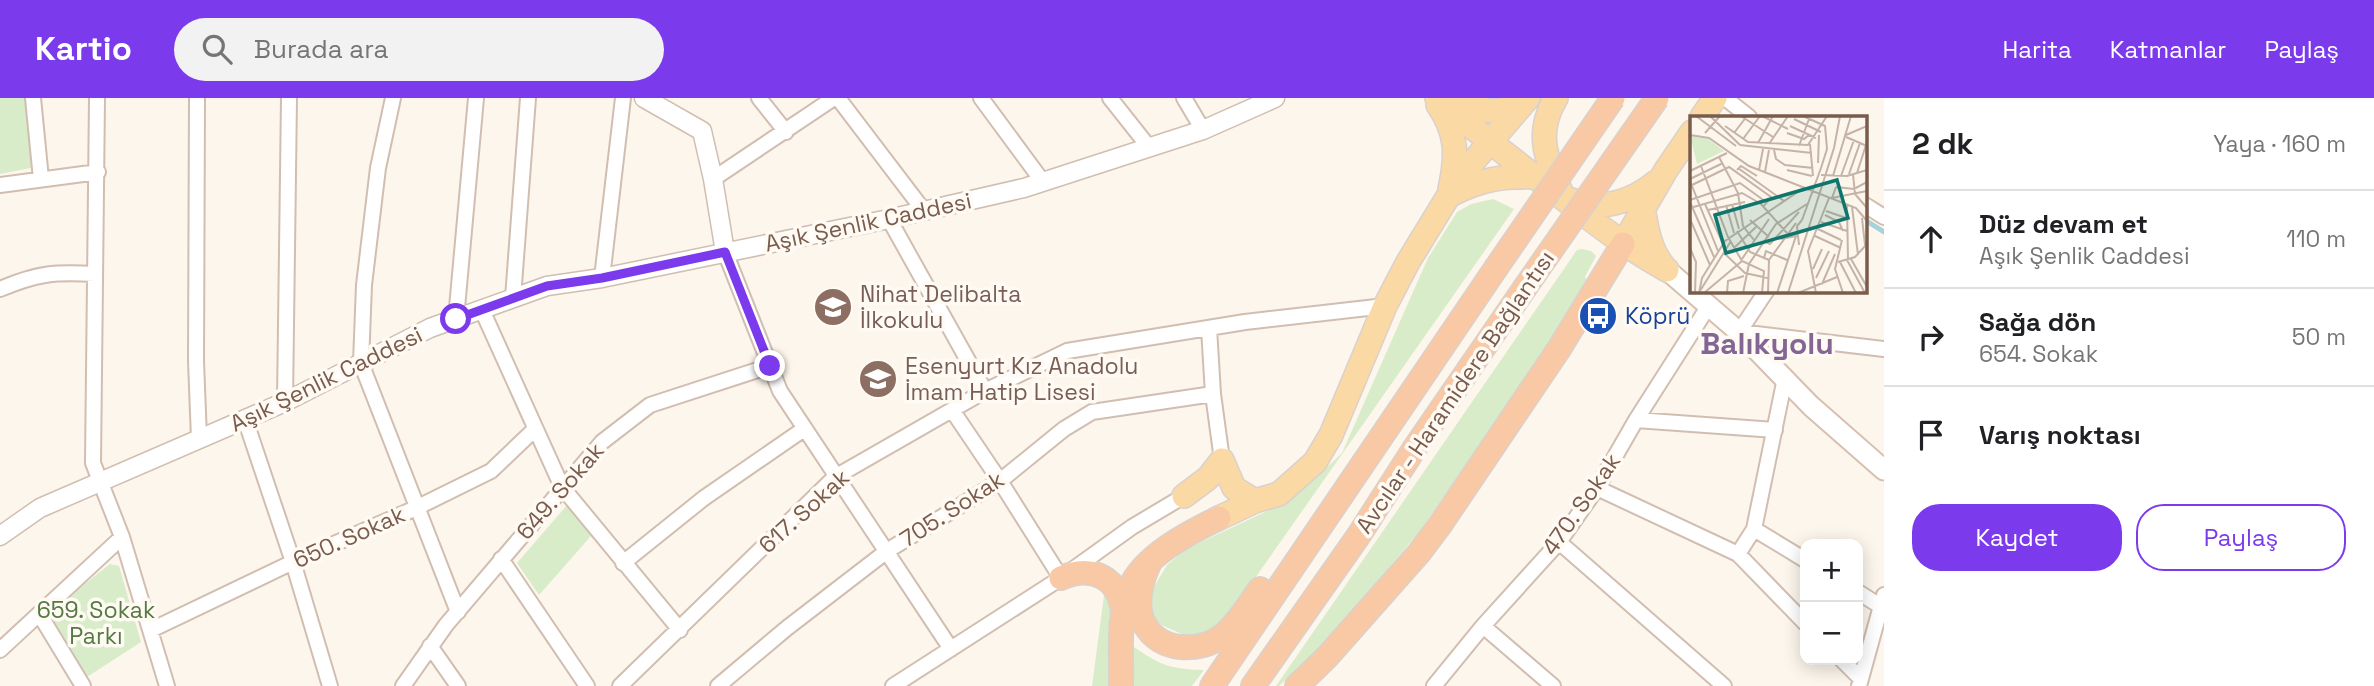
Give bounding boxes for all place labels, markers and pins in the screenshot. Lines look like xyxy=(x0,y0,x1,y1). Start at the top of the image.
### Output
place label: Nihat Delibalta İlkokulu xyxy=(860,279,1022,335)
school or university icon: Nihat Delibalta İlkokulu xyxy=(812,286,854,328)
bus stop icon: Köprü xyxy=(1577,295,1619,337)
place label: Köprü xyxy=(1625,301,1690,331)
place label: Esenyurt Kız Anadolu İmam Hatip Lisesi xyxy=(905,351,1138,407)
school or university icon: Esenyurt Kız Anadolu İmam Hatip Lisesi xyxy=(857,358,899,400)

